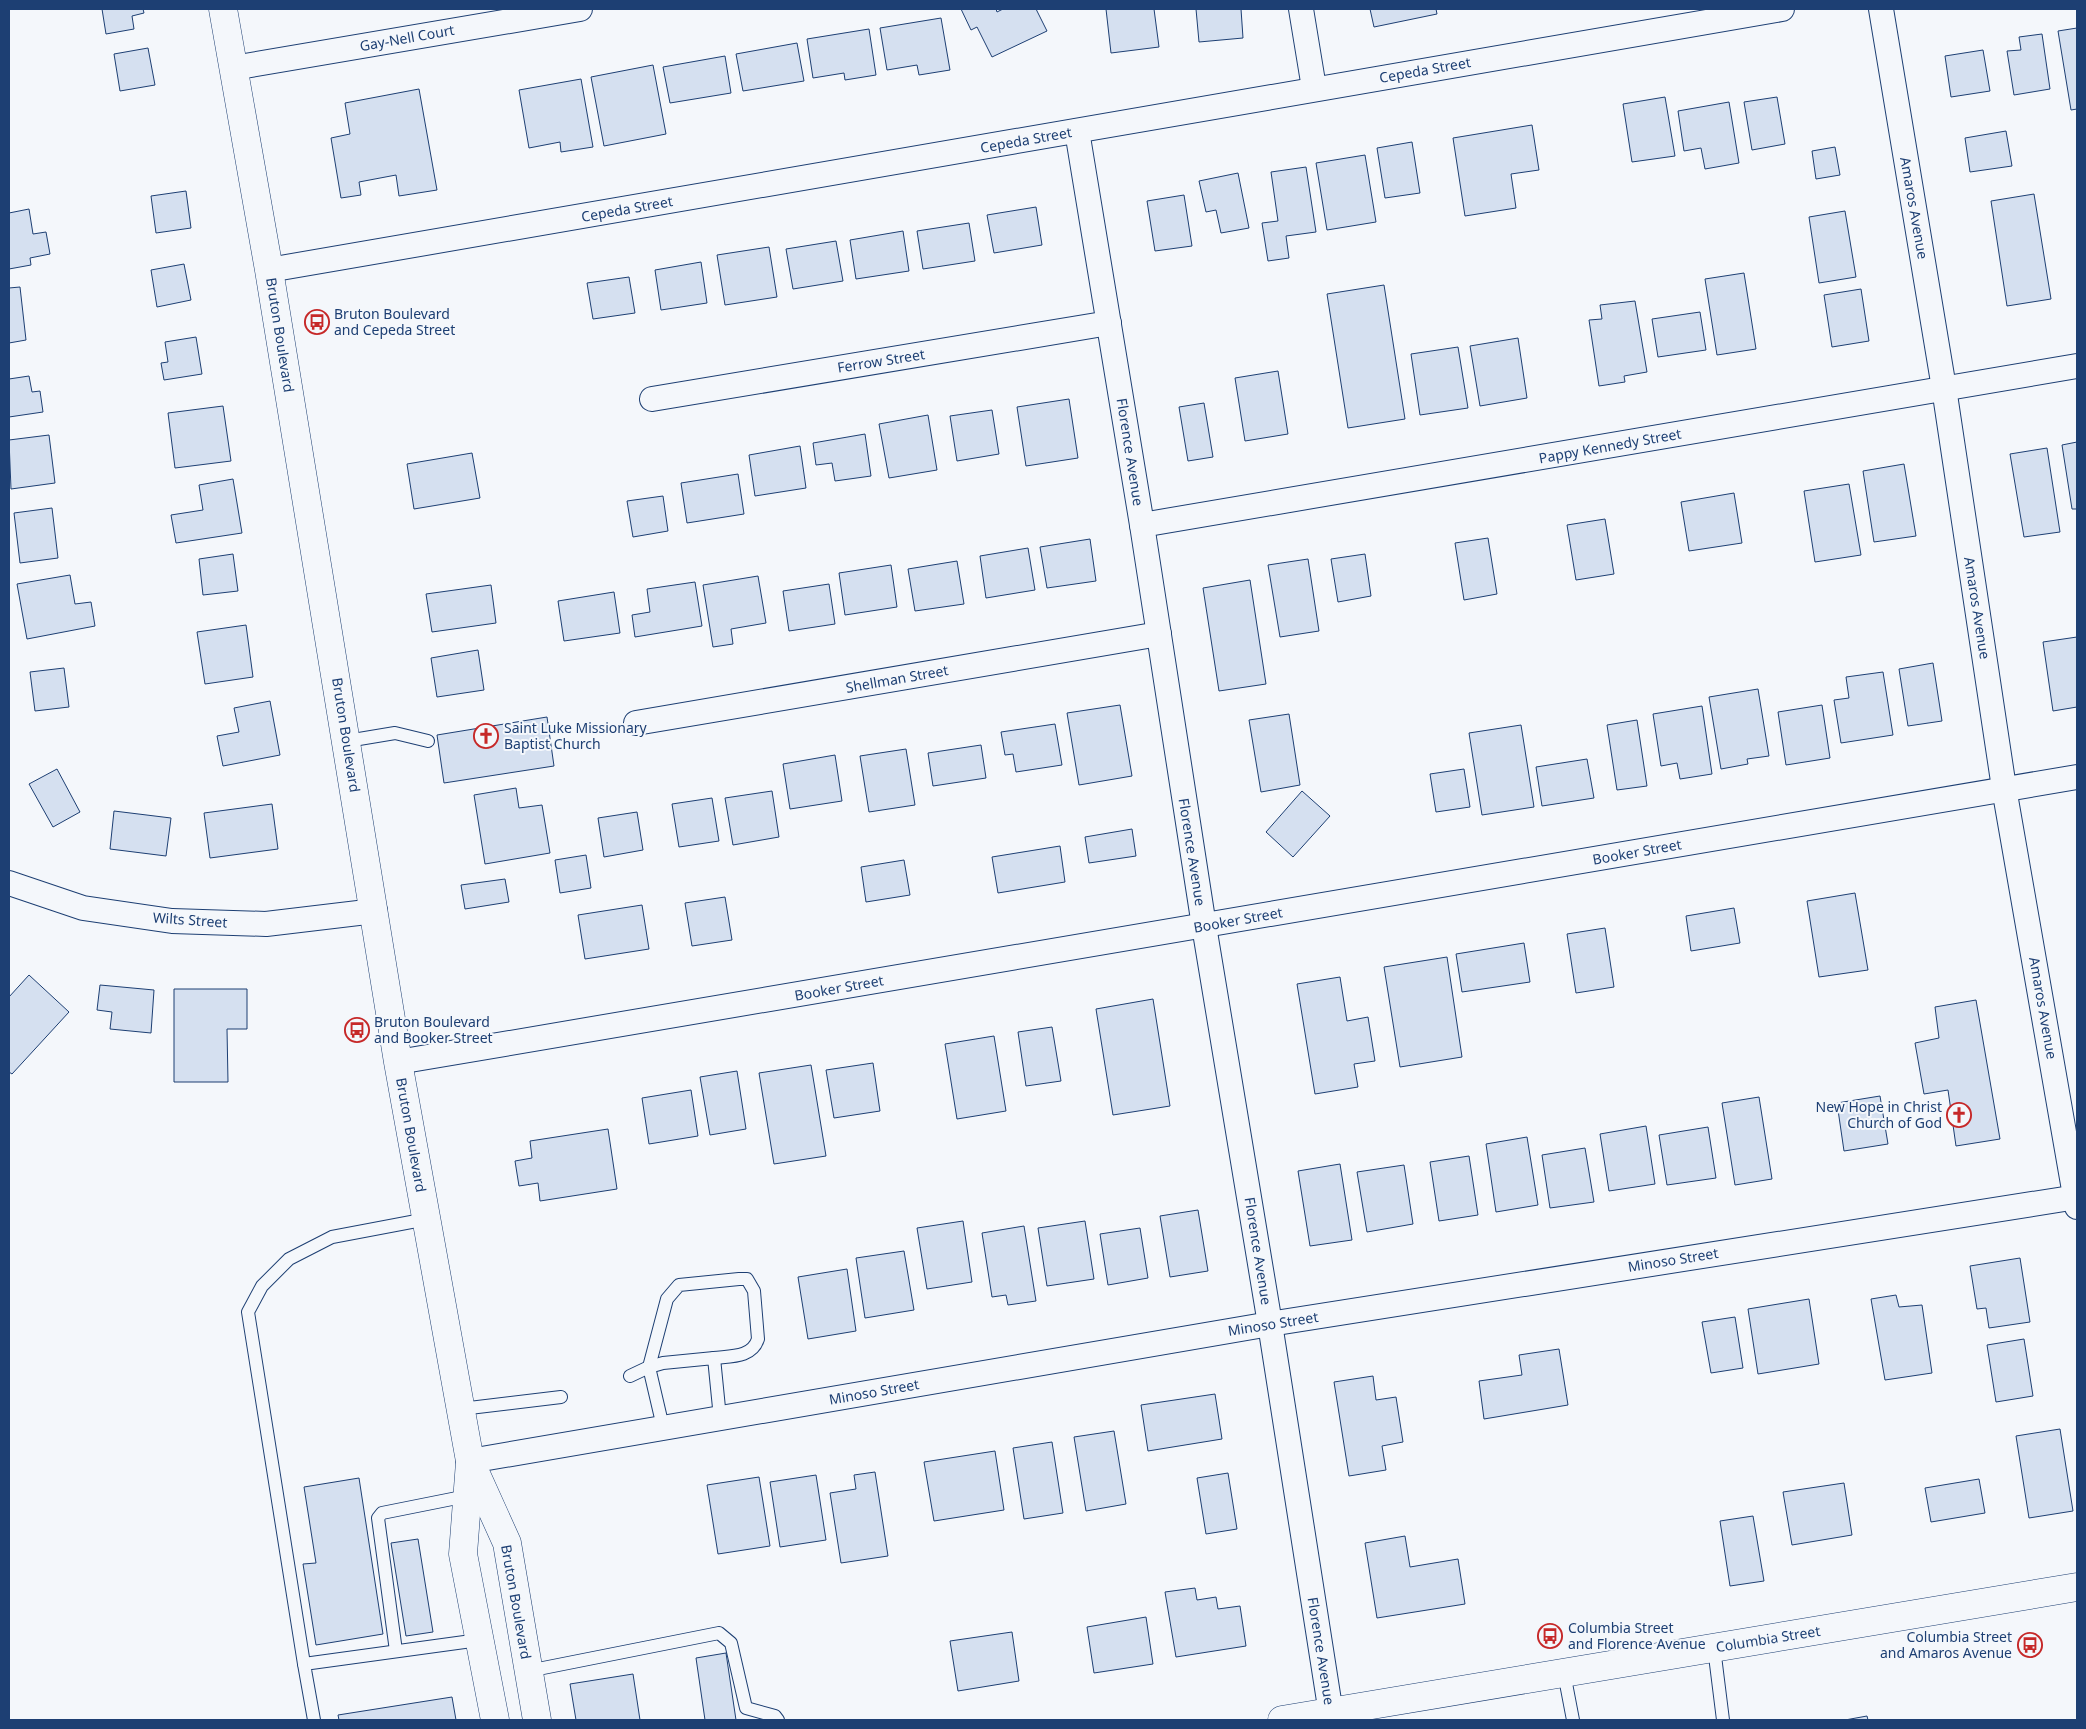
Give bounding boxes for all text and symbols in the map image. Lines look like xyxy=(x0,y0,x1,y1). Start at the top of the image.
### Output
street label: Gay-Nell Court xyxy=(358,20,456,55)
street label: Cepeda Street xyxy=(1378,52,1472,87)
street label: Cepeda Street xyxy=(979,122,1073,157)
street label: Amaros Avenue xyxy=(1896,155,1933,261)
street label: Cepeda Street xyxy=(580,191,674,226)
street label: Bruton Boulevard xyxy=(262,276,299,394)
place label: Bruton Boulevard and Cepeda Street xyxy=(334,304,455,339)
bus stop icon: Bruton Boulevard and Cepeda Street xyxy=(304,309,330,335)
street label: Ferrow Street xyxy=(836,344,926,377)
street label: Florence Avenue xyxy=(1113,397,1148,507)
street label: Pappy Kennedy Street xyxy=(1537,424,1683,467)
street label: Amaros Avenue xyxy=(1960,555,1995,661)
street label: Shellman Street xyxy=(844,660,950,697)
street label: Bruton Boulevard xyxy=(328,676,365,794)
place label: Saint Luke Missionary Baptist Church xyxy=(504,718,648,753)
church icon: Saint Luke Missionary Baptist Church xyxy=(473,723,499,749)
street label: Florence Avenue xyxy=(1175,797,1210,907)
street label: Booker Street xyxy=(1591,834,1683,869)
street label: Booker Street xyxy=(1192,902,1284,937)
street label: Wilts Street xyxy=(152,907,228,932)
street label: Amaros Avenue xyxy=(2025,955,2062,1061)
street label: Booker Street xyxy=(793,970,885,1005)
place label: Bruton Boulevard and Booker Street xyxy=(374,1012,493,1047)
bus stop icon: Bruton Boulevard and Booker Street xyxy=(344,1017,370,1043)
street label: Bruton Boulevard xyxy=(392,1076,431,1194)
place label: New Hope in Christ Church of God xyxy=(1816,1097,1942,1132)
church icon: New Hope in Christ Church of God xyxy=(1946,1102,1972,1128)
street label: Florence Avenue xyxy=(1241,1196,1276,1306)
street label: Minoso Street xyxy=(1626,1243,1720,1276)
street label: Minoso Street xyxy=(1226,1307,1320,1340)
street label: Minoso Street xyxy=(827,1374,921,1409)
street label: Bruton Boulevard xyxy=(497,1543,536,1661)
street label: Florence Avenue xyxy=(1304,1596,1339,1706)
place label: Columbia Street and Florence Avenue xyxy=(1568,1618,1706,1653)
street label: Columbia Street xyxy=(1714,1621,1822,1656)
bus stop icon: Columbia Street and Florence Avenue xyxy=(1537,1623,1563,1649)
place label: Columbia Street and Amaros Avenue xyxy=(1880,1627,2012,1662)
bus stop icon: Columbia Street and Amaros Avenue xyxy=(2017,1632,2043,1658)

